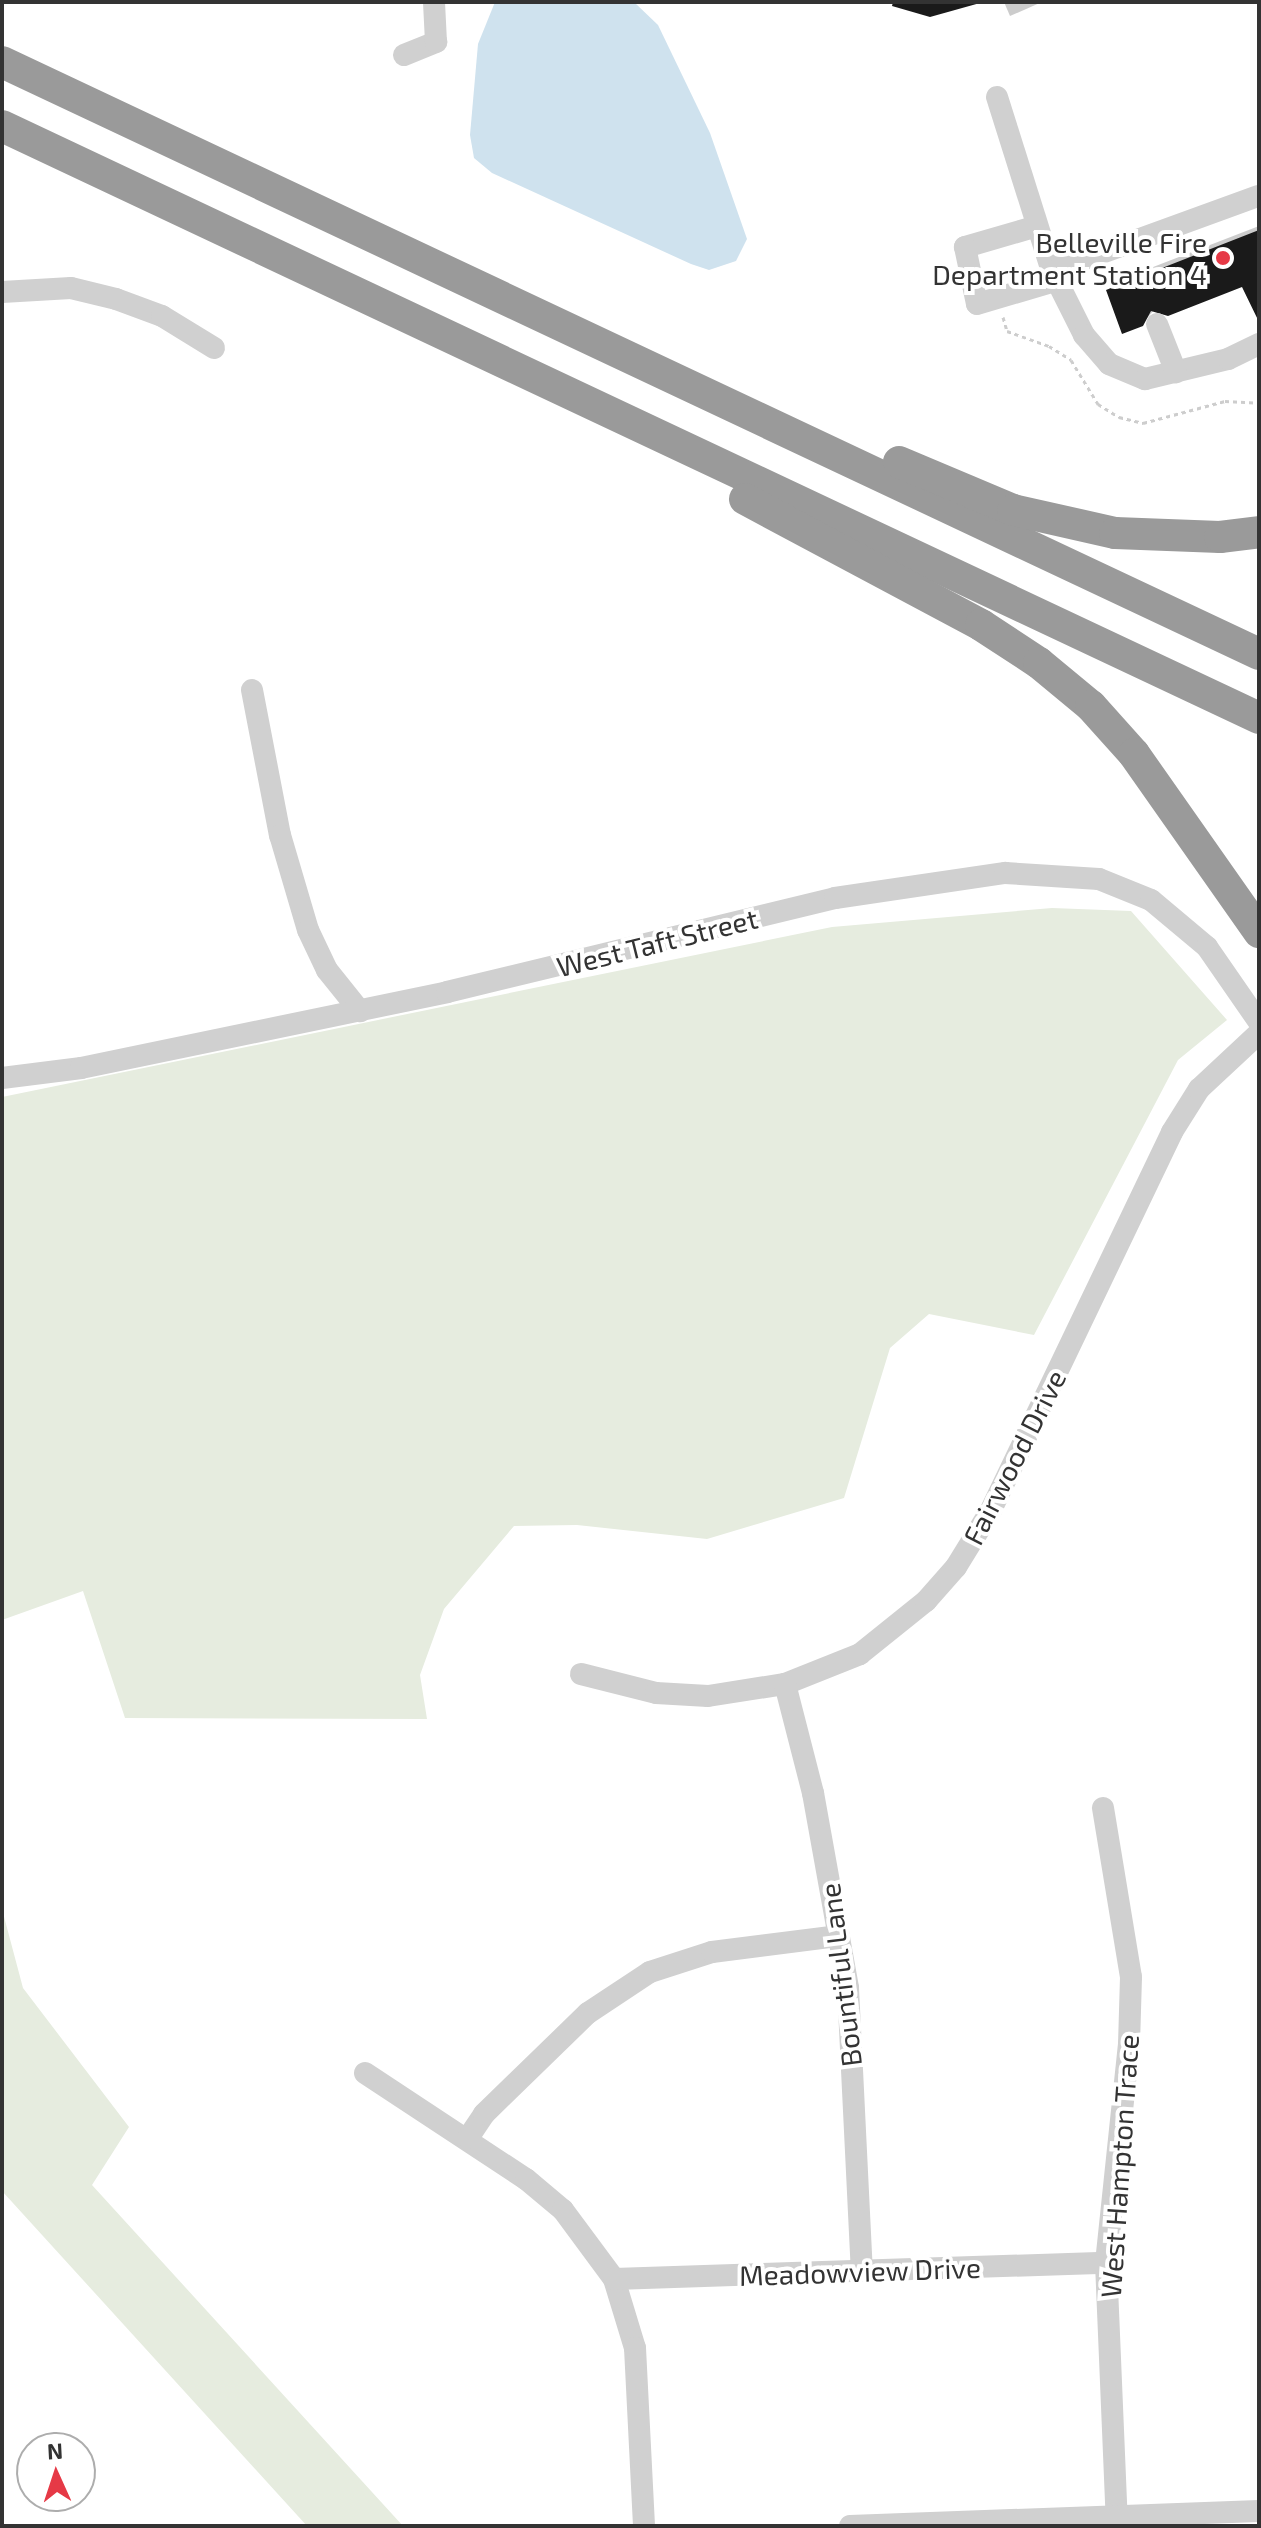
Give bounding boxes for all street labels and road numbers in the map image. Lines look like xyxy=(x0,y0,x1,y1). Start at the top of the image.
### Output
street label: West Taft Street xyxy=(553,901,761,983)
street label: Fairwood Drive xyxy=(956,1364,1072,1550)
street label: Bountiful Lane xyxy=(812,1881,868,2069)
street label: West Hampton Trace xyxy=(1093,2033,1145,2299)
street label: Meadowview Drive xyxy=(738,2250,982,2292)

